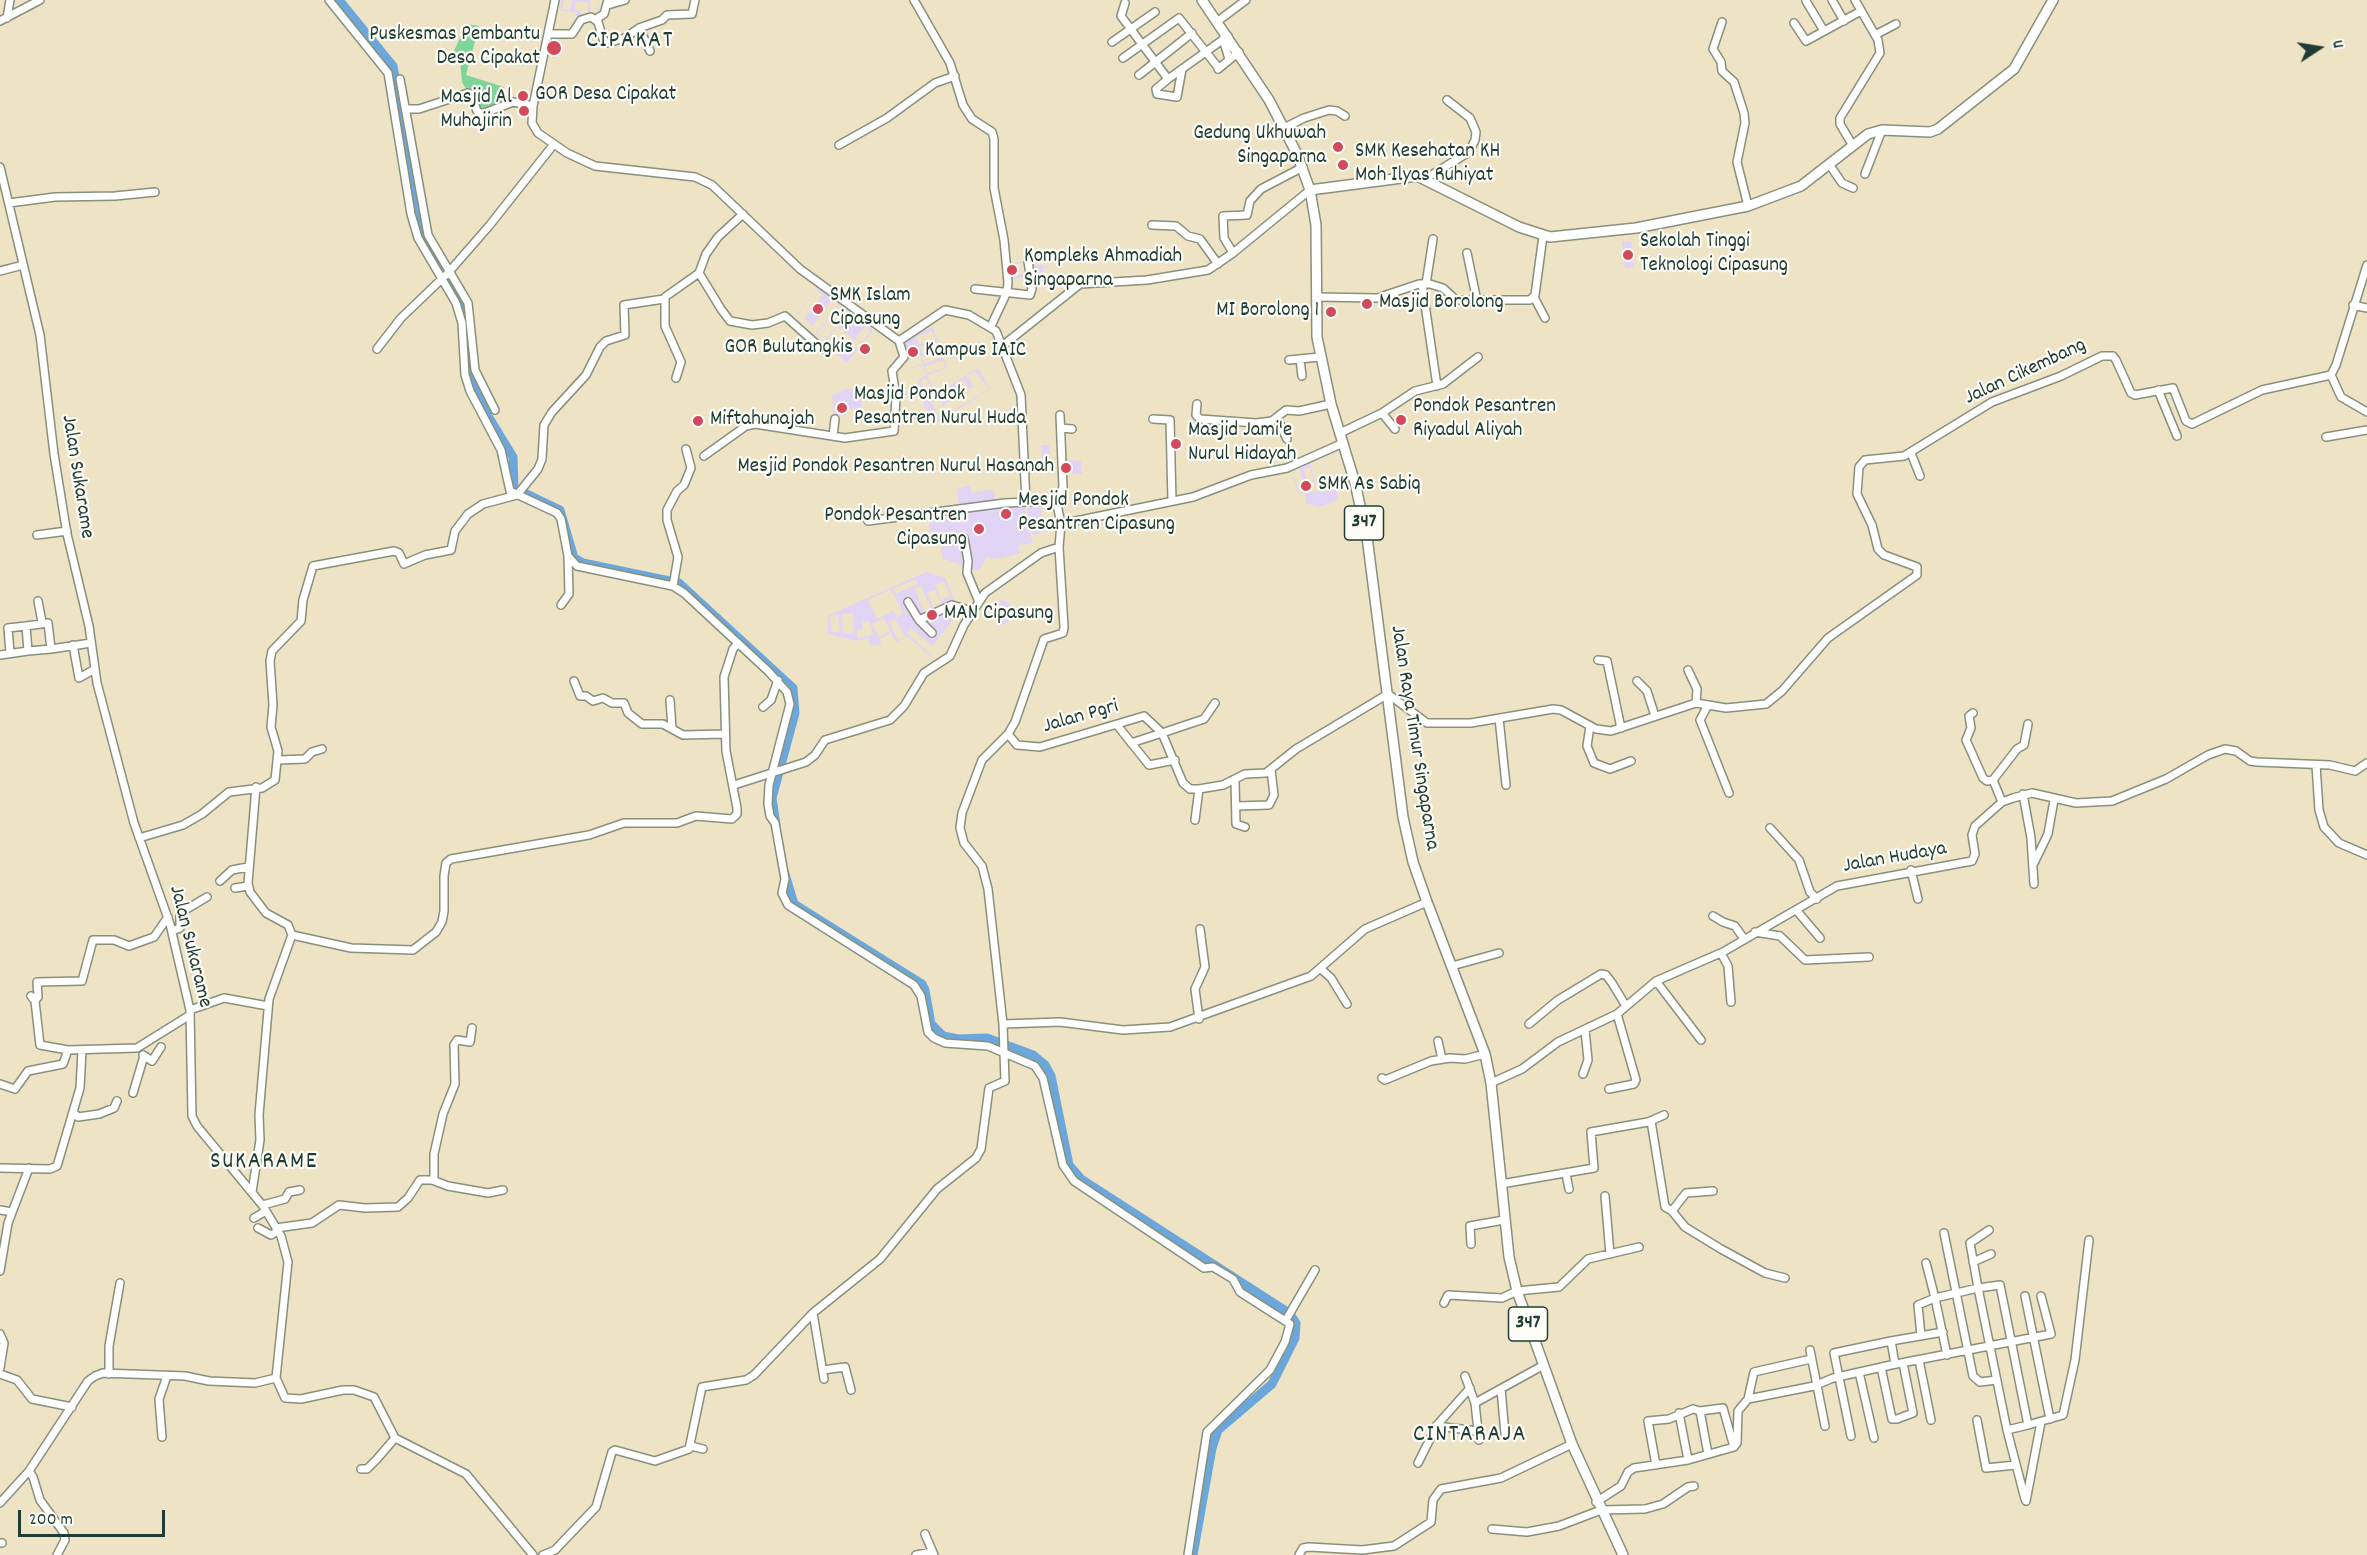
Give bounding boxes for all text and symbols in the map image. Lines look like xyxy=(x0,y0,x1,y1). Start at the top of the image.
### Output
north arrow xyxy=(2289,18,2349,78)
place label: Puskesmas Pembantu Desa Cipakat xyxy=(369,23,540,73)
district label: CIPAKAT xyxy=(586,29,674,57)
text: U xyxy=(2325,38,2349,50)
marker: Puskesmas Pembantu Desa Cipakat xyxy=(545,39,563,57)
place label: GOR Desa Cipakat xyxy=(535,83,676,109)
place label: Masjid Al Muhajirin xyxy=(440,86,512,136)
marker: GOR Desa Cipakat xyxy=(516,89,530,103)
marker: Masjid Al Muhajirin xyxy=(517,104,531,118)
place label: Gedung Ukhuwah Singaparna xyxy=(1193,122,1326,172)
marker: Gedung Ukhuwah Singaparna xyxy=(1331,140,1345,154)
place label: SMK Kesehatan KH Moh Ilyas Ruhiyat xyxy=(1355,140,1500,190)
marker: SMK Kesehatan KH Moh Ilyas Ruhiyat xyxy=(1336,158,1350,172)
place label: Sekolah Tinggi Teknologi Cipasung xyxy=(1640,230,1788,280)
place label: Kompleks Ahmadiah Singaparna xyxy=(1024,245,1182,295)
marker: Sekolah Tinggi Teknologi Cipasung xyxy=(1621,248,1635,262)
marker: Kompleks Ahmadiah Singaparna xyxy=(1005,263,1019,277)
place label: SMK Islam Cipasung xyxy=(830,284,911,334)
place label: Masjid Borolong xyxy=(1379,291,1504,317)
marker: Masjid Borolong xyxy=(1360,297,1374,311)
place label: MI Borolong 1 xyxy=(1216,299,1319,325)
marker: SMK Islam Cipasung xyxy=(811,302,825,316)
marker: MI Borolong 1 xyxy=(1324,305,1338,319)
street label: Jalan Cikembang xyxy=(1961,334,2091,412)
place label: GOR Bulutangkis xyxy=(724,336,853,362)
place label: Kampus IAIC xyxy=(925,339,1026,365)
marker: GOR Bulutangkis xyxy=(858,342,872,356)
marker: Kampus IAIC xyxy=(906,345,920,359)
place label: Masjid Pondok Pesantren Nurul Huda xyxy=(854,383,1026,433)
place label: Pondok Pesantren Riyadul Aliyah xyxy=(1413,395,1556,445)
marker: Masjid Pondok Pesantren Nurul Huda xyxy=(835,401,849,415)
place label: Miftahunajah xyxy=(710,408,814,434)
street label: Jalan Sukarame xyxy=(54,413,98,541)
marker: Pondok Pesantren Riyadul Aliyah xyxy=(1394,413,1408,427)
marker: Miftahunajah xyxy=(691,414,705,428)
place label: Masjid Jami'e Nurul Hidayah xyxy=(1188,419,1296,469)
marker: Masjid Jami'e Nurul Hidayah xyxy=(1169,437,1183,451)
place label: Mesjid Pondok Pesantren Nurul Hasanah xyxy=(737,455,1054,481)
marker: Mesjid Pondok Pesantren Nurul Hasanah xyxy=(1059,461,1073,475)
place label: SMK As Sabiq xyxy=(1318,473,1421,499)
marker: SMK As Sabiq xyxy=(1299,479,1313,493)
place label: Mesjid Pondok Pesantren Cipasung xyxy=(1018,489,1175,539)
place label: Pondok Pesantren Cipasung xyxy=(824,504,967,554)
road number: 347 xyxy=(1344,506,1384,540)
marker: Mesjid Pondok Pesantren Cipasung xyxy=(999,507,1013,521)
marker: Pondok Pesantren Cipasung xyxy=(972,522,986,536)
place label: MAN Cipasung xyxy=(944,602,1053,628)
marker: MAN Cipasung xyxy=(925,608,939,622)
street label: Jalan Raya Timur Singaparna xyxy=(1383,624,1443,852)
street label: Jalan Pgri xyxy=(1040,695,1122,741)
street label: Jalan Hudaya xyxy=(1841,838,1949,880)
street label: Jalan Sukarame xyxy=(162,883,216,1011)
district label: SUKARAME xyxy=(210,1150,318,1178)
road number: 347 xyxy=(1508,1307,1547,1341)
district label: CINTARAJA xyxy=(1413,1423,1527,1451)
scale bar xyxy=(21,1498,168,1536)
text: 200 m xyxy=(29,1508,73,1533)

